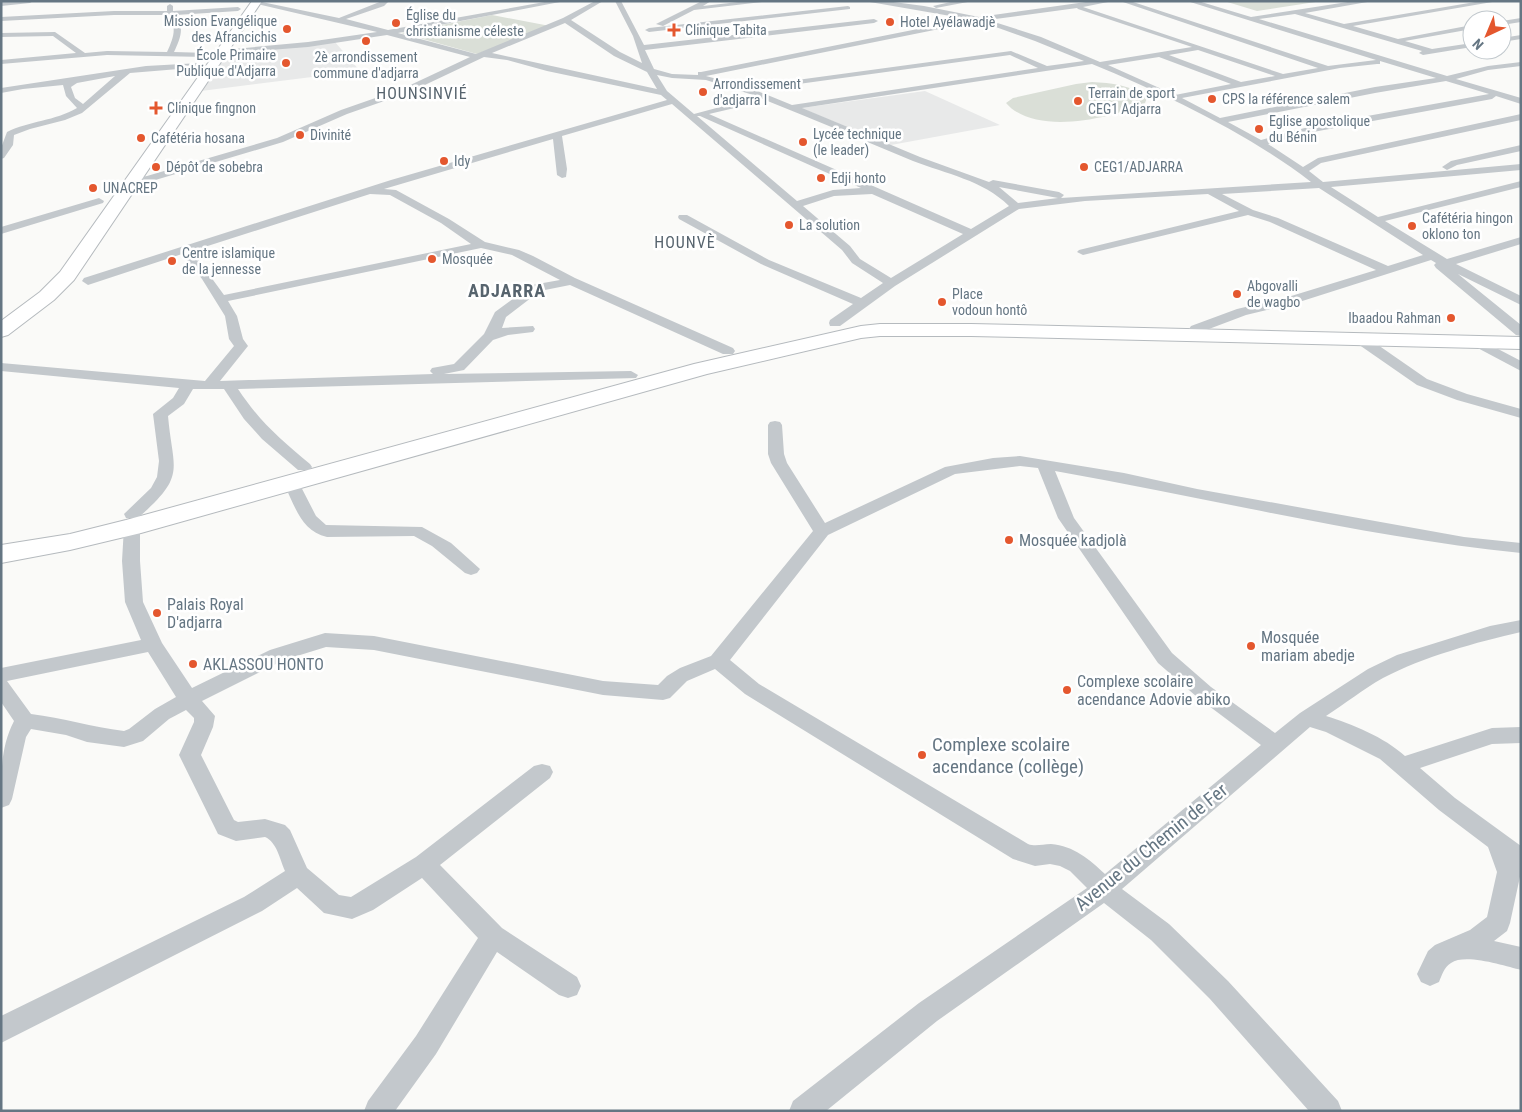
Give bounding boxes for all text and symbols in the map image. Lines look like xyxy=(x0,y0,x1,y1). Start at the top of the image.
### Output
place label: Église du christianisme céleste xyxy=(406,6,524,39)
north arrow xyxy=(1462,10,1512,60)
place label: Mission Evangélique des Afrancichis xyxy=(164,13,277,45)
place label: Hotel Ayélawadjè xyxy=(900,14,996,30)
marker: Hotel Ayélawadjè xyxy=(884,16,896,28)
marker: Église du christianisme céleste xyxy=(390,17,402,29)
place label: Clinique Tabita xyxy=(685,22,767,38)
marker: Mission Evangélique des Afrancichis xyxy=(281,23,293,35)
marker: Clinique Tabita xyxy=(667,23,681,37)
marker: 2è arrondissement commune d'adjarra xyxy=(360,35,372,47)
text: N xyxy=(1469,36,1487,53)
place label: École Primaire Publique d'Adjarra xyxy=(176,46,276,79)
place label: 2è arrondissement commune d'adjarra xyxy=(313,49,419,81)
marker: École Primaire Publique d'Adjarra xyxy=(280,57,292,69)
place label: Arrondissement d'adjarra I xyxy=(713,76,801,108)
district label: HOUNSINVIÉ xyxy=(376,84,468,103)
place label: Terrain de sport CEG1 Adjarra xyxy=(1088,85,1175,117)
marker: Arrondissement d'adjarra I xyxy=(697,86,709,98)
place label: CPS la référence salem xyxy=(1222,91,1350,107)
marker: CPS la référence salem xyxy=(1206,93,1218,105)
marker: Terrain de sport CEG1 Adjarra xyxy=(1072,95,1084,107)
place label: Clinique fingnon xyxy=(167,100,256,116)
marker: Clinique fingnon xyxy=(149,101,163,115)
place label: Eglise apostolique du Bénin xyxy=(1269,113,1371,145)
marker: Eglise apostolique du Bénin xyxy=(1253,123,1265,135)
place label: Lycée technique (le leader) xyxy=(813,126,902,159)
place label: Divinité xyxy=(310,127,352,143)
marker: Divinité xyxy=(294,129,306,141)
place label: Cafétéria hosana xyxy=(151,130,245,146)
marker: Cafétéria hosana xyxy=(135,132,147,144)
marker: Lycée technique (le leader) xyxy=(797,136,809,148)
place label: Idy xyxy=(454,153,470,169)
marker: Idy xyxy=(438,155,450,167)
place label: Dépôt de sobebra xyxy=(166,159,263,175)
place label: CEG1/ADJARRA xyxy=(1094,159,1183,175)
marker: Dépôt de sobebra xyxy=(150,161,162,173)
marker: CEG1/ADJARRA xyxy=(1078,161,1090,173)
place label: Edji honto xyxy=(831,170,886,186)
marker: Edji honto xyxy=(815,172,827,184)
place label: UNACREP xyxy=(103,180,158,196)
marker: UNACREP xyxy=(87,182,99,194)
place label: Cafétéria hingon oklono ton xyxy=(1422,210,1513,242)
place label: La solution xyxy=(799,217,860,233)
marker: La solution xyxy=(783,219,795,231)
marker: Cafétéria hingon oklono ton xyxy=(1406,220,1418,232)
district label: HOUNVÈ xyxy=(654,233,716,252)
place label: Centre islamique de la jennesse xyxy=(182,245,275,277)
place label: Mosquée xyxy=(442,251,493,267)
marker: Mosquée xyxy=(426,253,438,265)
marker: Centre islamique de la jennesse xyxy=(166,255,178,267)
place label: Abgovalli de wagbo xyxy=(1247,278,1300,310)
district label: ADJARRA xyxy=(468,280,546,301)
place label: Place vodoun hontô xyxy=(952,286,1027,318)
marker: Abgovalli de wagbo xyxy=(1231,288,1243,300)
marker: Place vodoun hontô xyxy=(936,296,948,308)
place label: Ibaadou Rahman xyxy=(1348,310,1441,326)
marker: Ibaadou Rahman xyxy=(1445,312,1457,324)
place label: Mosquée kadjolà xyxy=(1019,531,1127,550)
marker: Mosquée kadjolà xyxy=(1003,534,1015,546)
place label: Palais Royal D'adjarra xyxy=(167,595,244,632)
marker: Palais Royal D'adjarra xyxy=(151,607,163,619)
place label: Mosquée mariam abedje xyxy=(1261,628,1355,665)
marker: Mosquée mariam abedje xyxy=(1245,640,1257,652)
place label: AKLASSOU HONTO xyxy=(203,655,324,674)
marker: AKLASSOU HONTO xyxy=(187,658,199,670)
place label: Complexe scolaire acendance Adovie abiko xyxy=(1077,672,1230,709)
marker: Complexe scolaire acendance Adovie abiko xyxy=(1061,684,1073,696)
place label: Complexe scolaire acendance (collège) xyxy=(932,733,1084,778)
marker: Complexe scolaire acendance (collège) xyxy=(916,749,928,761)
street label: Avenue du Chemin de Fer xyxy=(1070,778,1232,916)

